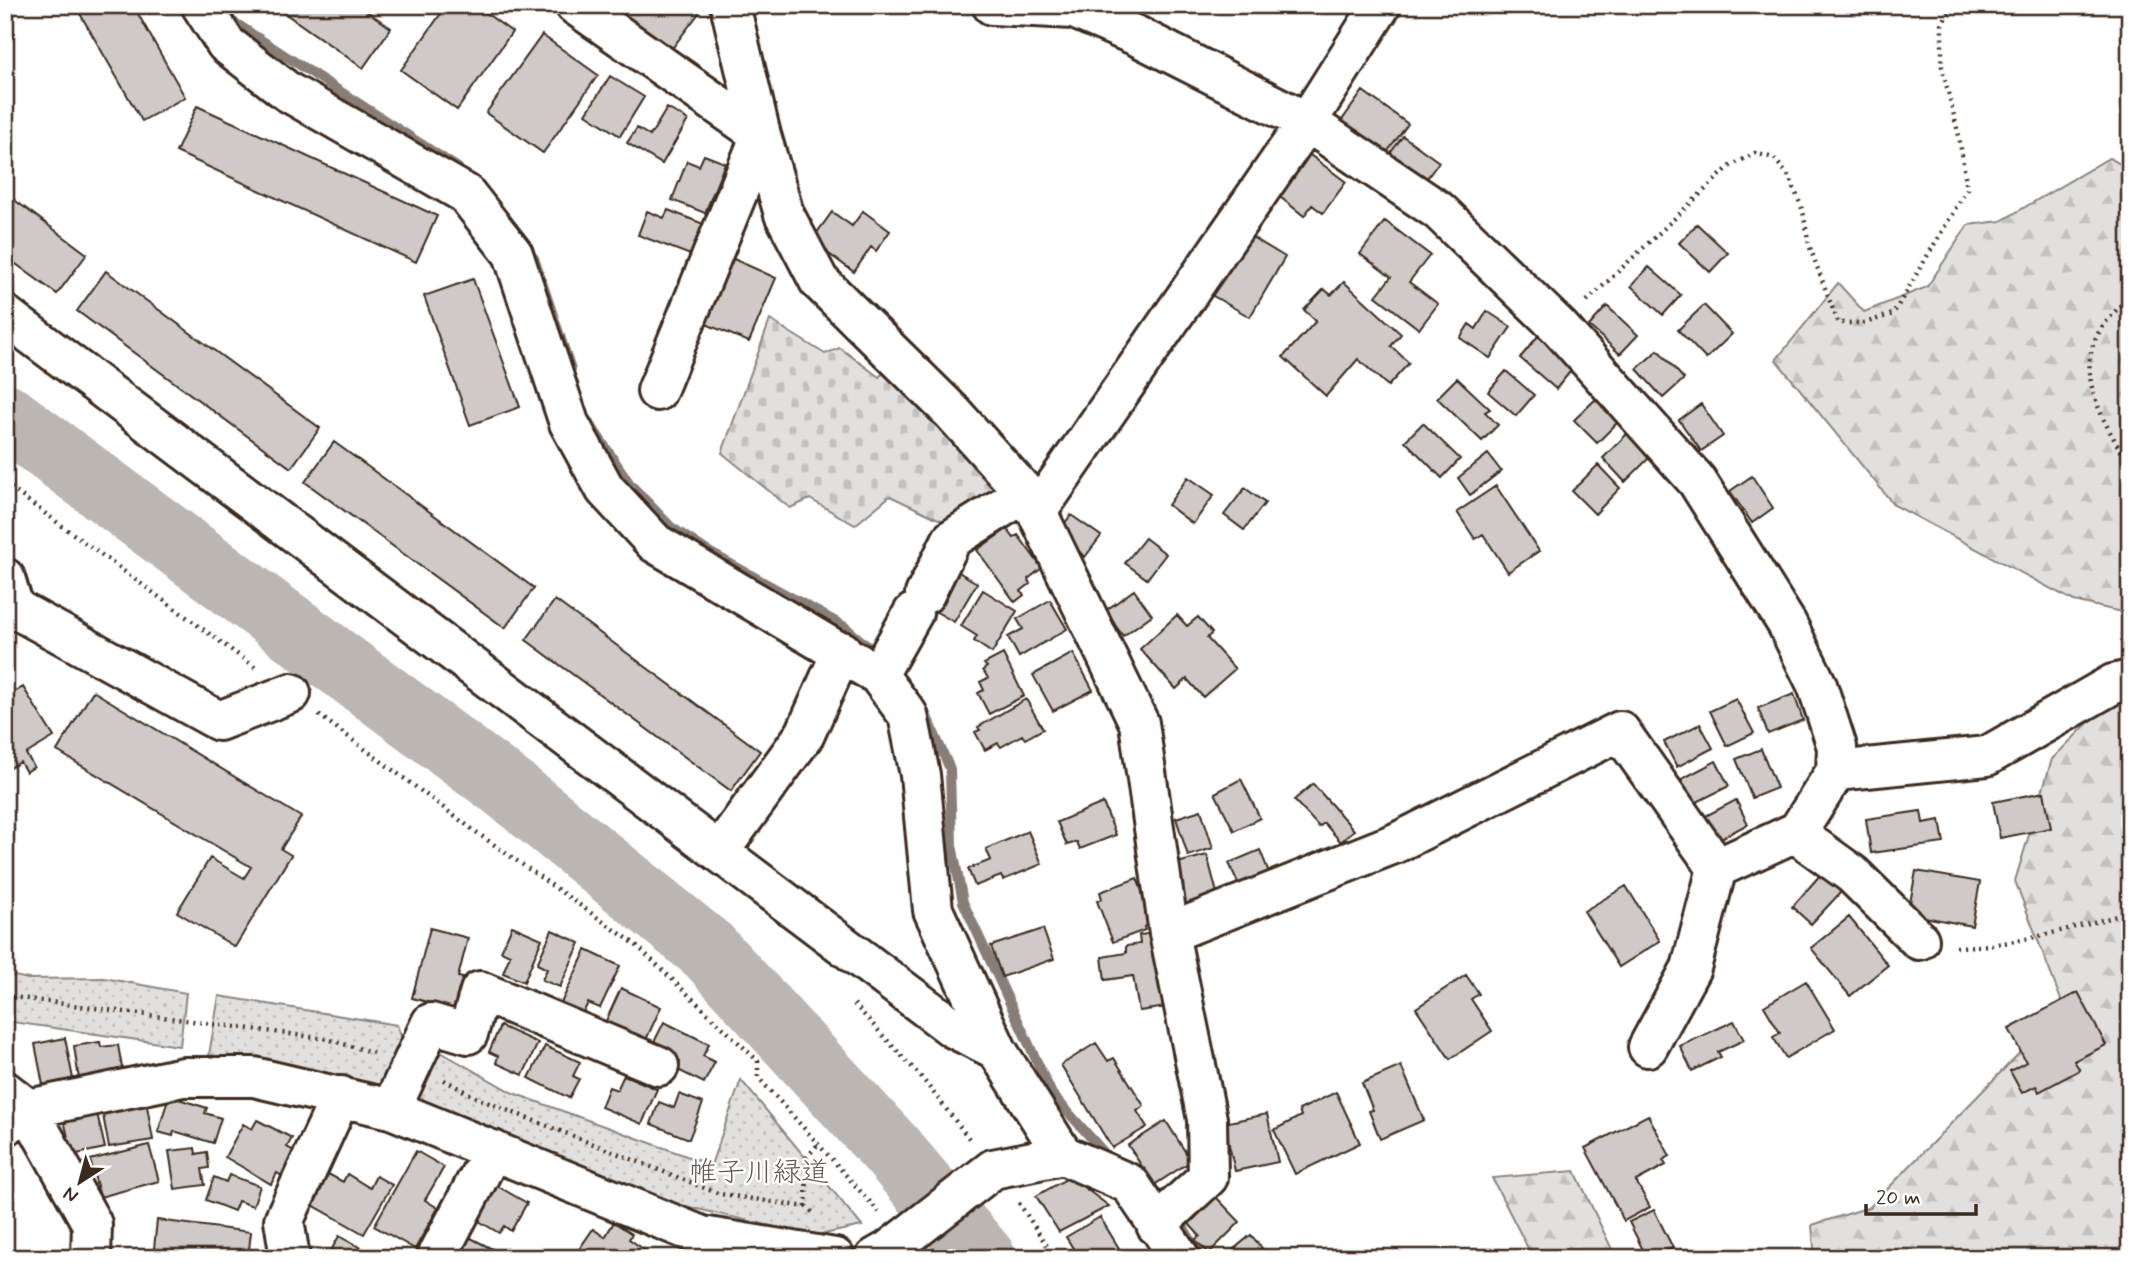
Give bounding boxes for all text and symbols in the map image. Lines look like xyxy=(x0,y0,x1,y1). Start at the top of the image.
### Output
north arrow xyxy=(46,1148,116,1218)
park label: 帷子川緑道 xyxy=(689,1155,829,1192)
scale bar xyxy=(1866,1172,1976,1216)
text: N xyxy=(58,1181,83,1208)
text: 20 m xyxy=(1876,1184,1921,1212)

